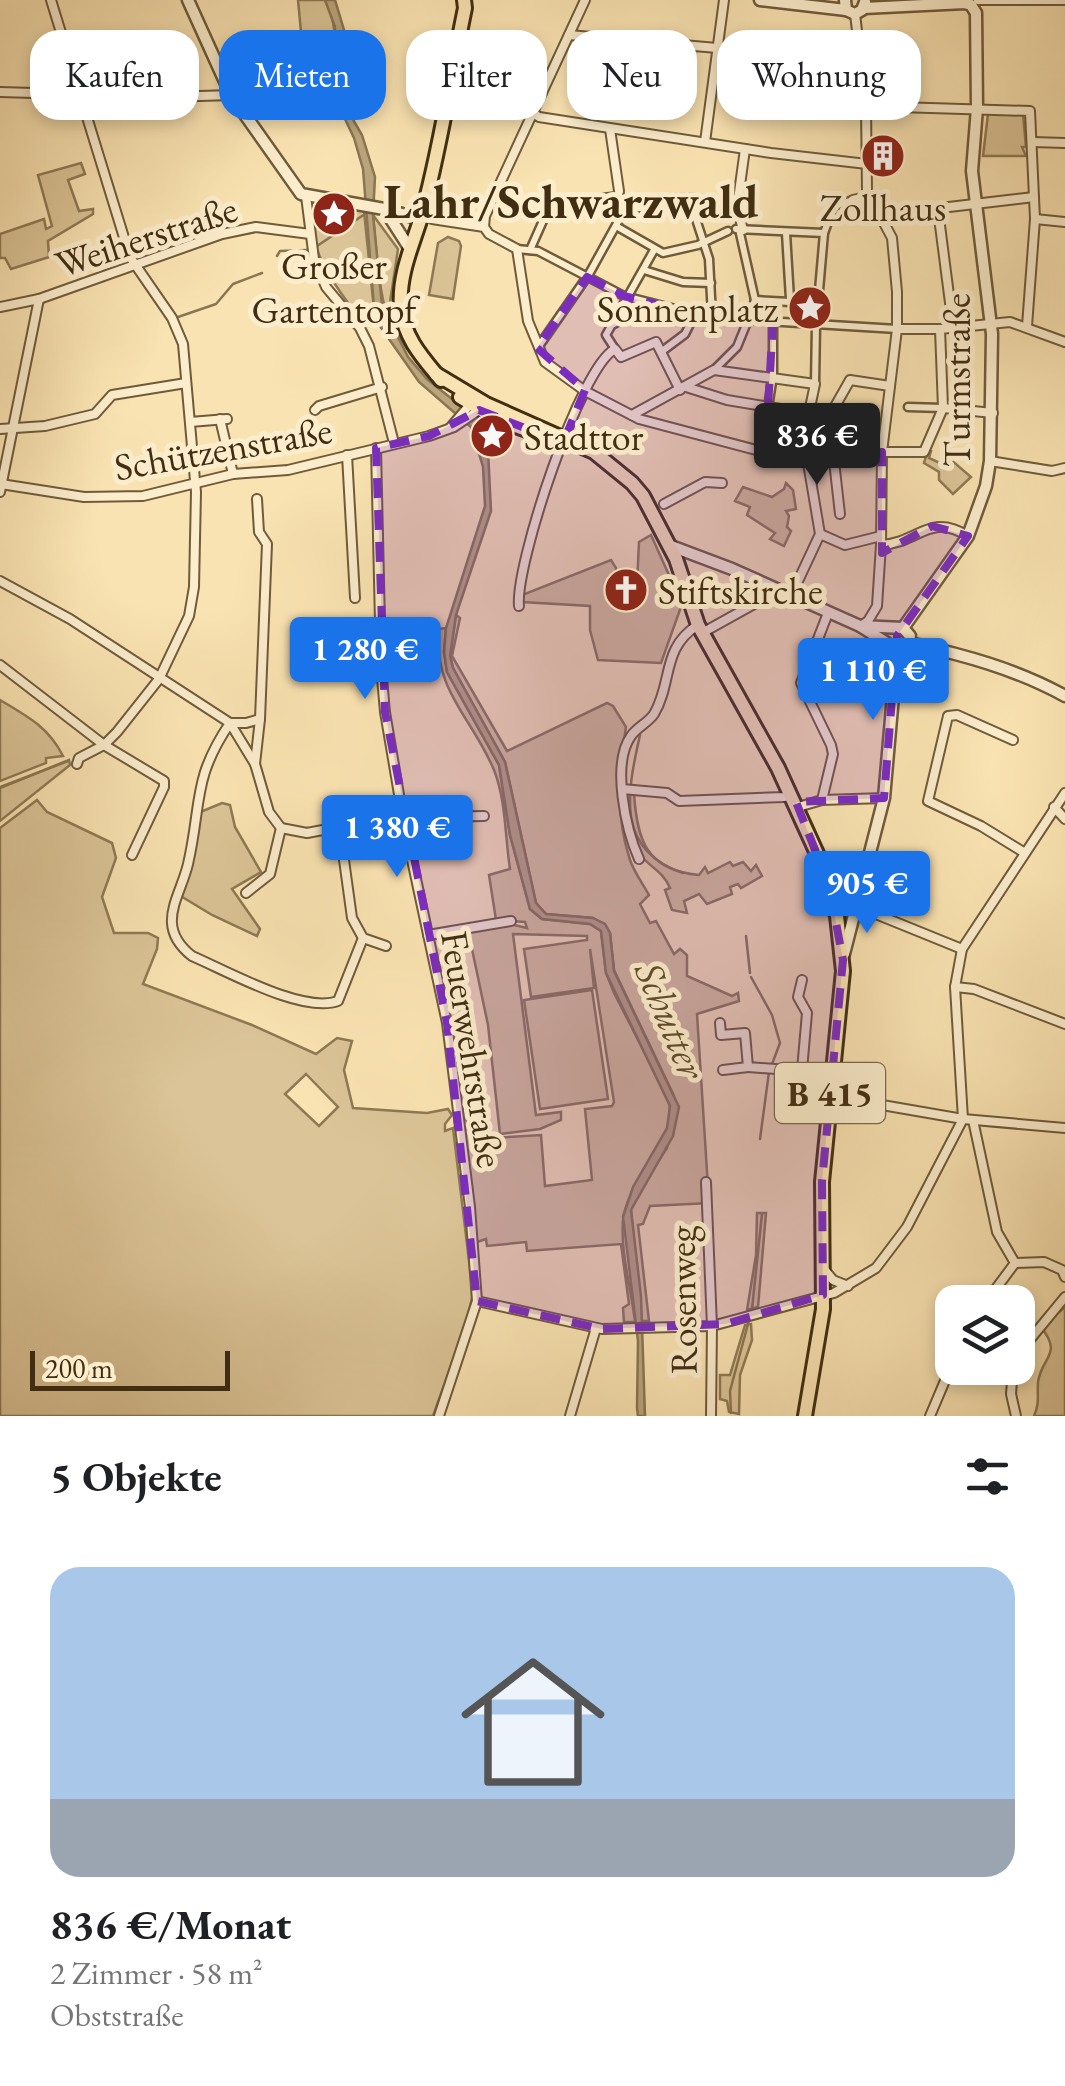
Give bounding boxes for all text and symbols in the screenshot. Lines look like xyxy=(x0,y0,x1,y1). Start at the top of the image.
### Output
chip: Kaufen xyxy=(30,30,199,120)
chip: Mieten xyxy=(219,30,386,120)
chip: Filter xyxy=(406,30,547,120)
chip: Neu xyxy=(567,30,697,120)
chip: Wohnung xyxy=(717,30,921,120)
building icon: Zollhaus xyxy=(860,133,906,179)
district label: Lahr/Schwarzwald xyxy=(383,170,759,232)
place label: Zollhaus xyxy=(820,183,946,232)
street label: Weiherstraße xyxy=(49,184,243,288)
place icon: Großer Gartentopf xyxy=(311,191,357,237)
place label: Großer Gartentopf xyxy=(252,241,420,334)
place label: Sonnenplatz xyxy=(597,284,779,333)
place icon: Sonnenplatz xyxy=(787,285,833,331)
street label: Turmstraße xyxy=(932,293,981,467)
pin: 836 € xyxy=(747,403,887,488)
street label: Schützenstraße xyxy=(110,405,336,491)
place label: Stadttor xyxy=(524,412,644,461)
place icon: Stadttor xyxy=(469,413,515,459)
text: 836 € xyxy=(776,414,858,456)
place label: Stiftskirche xyxy=(658,566,823,615)
church icon: Stiftskirche xyxy=(603,567,649,613)
pin: 1 280 € xyxy=(273,617,457,702)
text: 1 280 € xyxy=(312,628,418,670)
pin: 1 110 € xyxy=(781,638,965,723)
text: 1 110 € xyxy=(820,649,926,691)
pin: 1 380 € xyxy=(305,795,489,880)
text: 1 380 € xyxy=(344,806,450,848)
pin: 905 € xyxy=(797,851,937,936)
text: 905 € xyxy=(826,862,908,904)
street label: Feuerwehrstraße xyxy=(430,927,516,1171)
water label: Schutter xyxy=(623,953,720,1088)
road number: B 415 xyxy=(775,1063,885,1123)
street label: Rosenweg xyxy=(656,1225,708,1375)
map controls xyxy=(935,1285,1035,1385)
button: layers xyxy=(935,1285,1035,1385)
scale bar xyxy=(30,1346,230,1390)
text: 200 m xyxy=(45,1350,113,1386)
text: 5 Objekte xyxy=(50,1449,222,1504)
icon: filters xyxy=(960,1449,1015,1504)
icon: home xyxy=(443,1632,623,1812)
text: 836 €/Monat xyxy=(50,1897,291,1952)
text: 2 Zimmer · 58 m² xyxy=(50,1952,263,1994)
text: Obststraße xyxy=(50,1994,184,2036)

